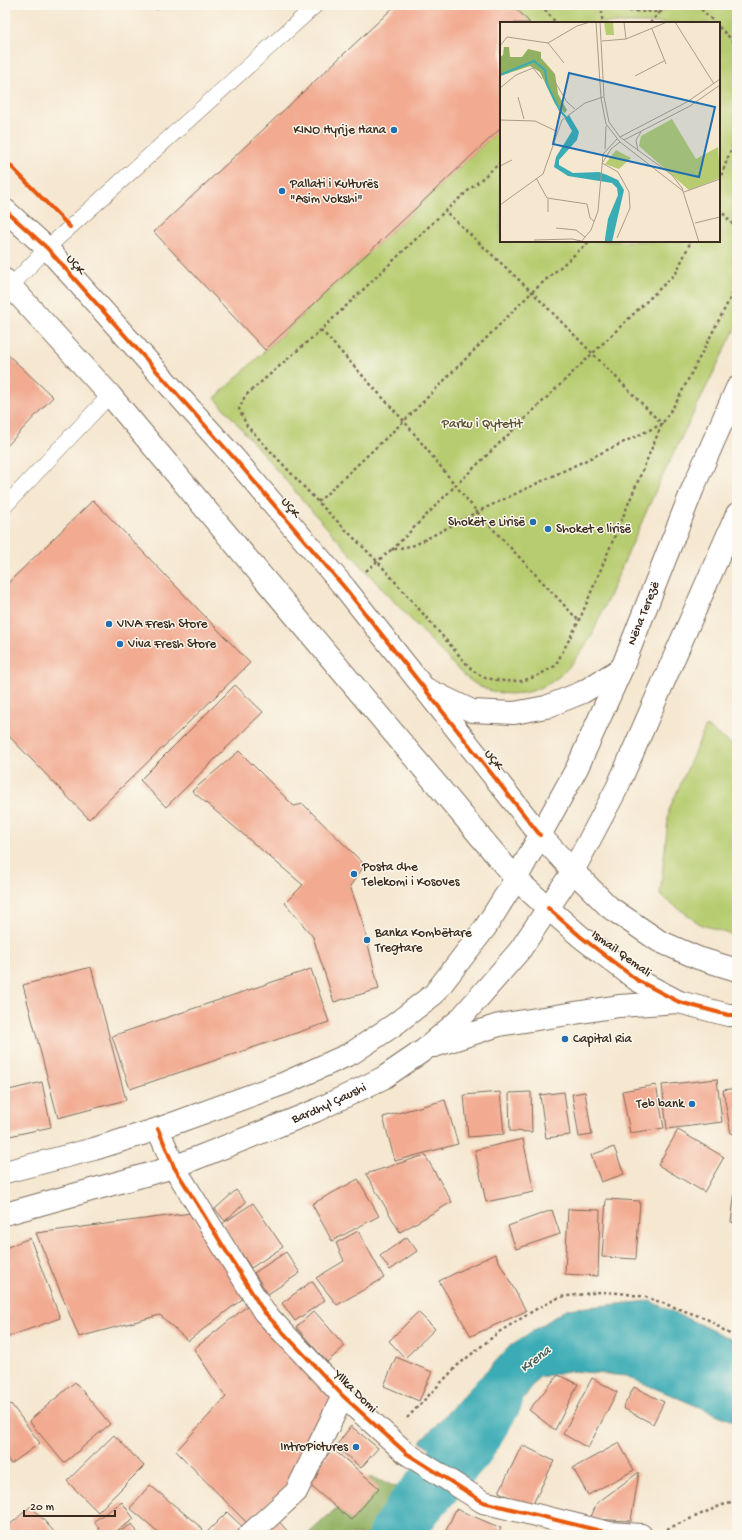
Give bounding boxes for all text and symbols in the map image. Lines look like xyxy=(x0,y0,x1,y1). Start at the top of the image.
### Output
inset map xyxy=(500,22,720,242)
place label: KINO Hyrije Hana xyxy=(293,123,387,138)
marker: KINO Hyrije Hana xyxy=(389,125,399,135)
place label: Pallati i Kulturës "Asim Vokshi" xyxy=(289,177,379,207)
marker: Pallati i Kulturës "Asim Vokshi" xyxy=(277,186,287,196)
street label: UÇK xyxy=(62,252,89,279)
park label: Parku i Qytetit xyxy=(441,417,524,432)
street label: UÇK xyxy=(277,495,304,523)
place label: Shokët e Lirisë xyxy=(448,515,525,530)
marker: Shokët e Lirisë xyxy=(528,517,538,527)
place label: Shoket e lirisë xyxy=(556,522,631,537)
marker: Shoket e lirisë xyxy=(543,524,553,534)
street label: Nëna Terezë xyxy=(624,579,663,647)
place label: VIVA Fresh Store xyxy=(116,617,208,632)
marker: VIVA Fresh Store xyxy=(104,619,114,629)
place label: Viva Fresh Store xyxy=(127,637,217,652)
marker: Viva Fresh Store xyxy=(115,639,125,649)
street label: UÇK xyxy=(480,747,507,775)
place label: Posta dhe Telekomi i Kosoves xyxy=(361,860,461,890)
marker: Posta dhe Telekomi i Kosoves xyxy=(349,869,359,879)
place label: Banka Kombëtare Tregtare xyxy=(374,926,472,956)
street label: Ismail Qemali xyxy=(588,927,654,981)
marker: Banka Kombëtare Tregtare xyxy=(362,935,372,945)
place label: Capital Ria xyxy=(573,1032,633,1047)
marker: Capital Ria xyxy=(560,1034,570,1044)
street label: Bardhyl Çaushi xyxy=(289,1080,369,1127)
place label: Teb bank xyxy=(635,1097,685,1112)
marker: Teb bank xyxy=(687,1099,697,1109)
water label: Krena xyxy=(517,1342,556,1377)
street label: Yllka Domi xyxy=(329,1367,380,1417)
place label: IntroPictures xyxy=(280,1440,349,1455)
marker: IntroPictures xyxy=(351,1442,361,1452)
scale bar xyxy=(24,1492,115,1518)
text: 20 m xyxy=(30,1501,55,1515)

